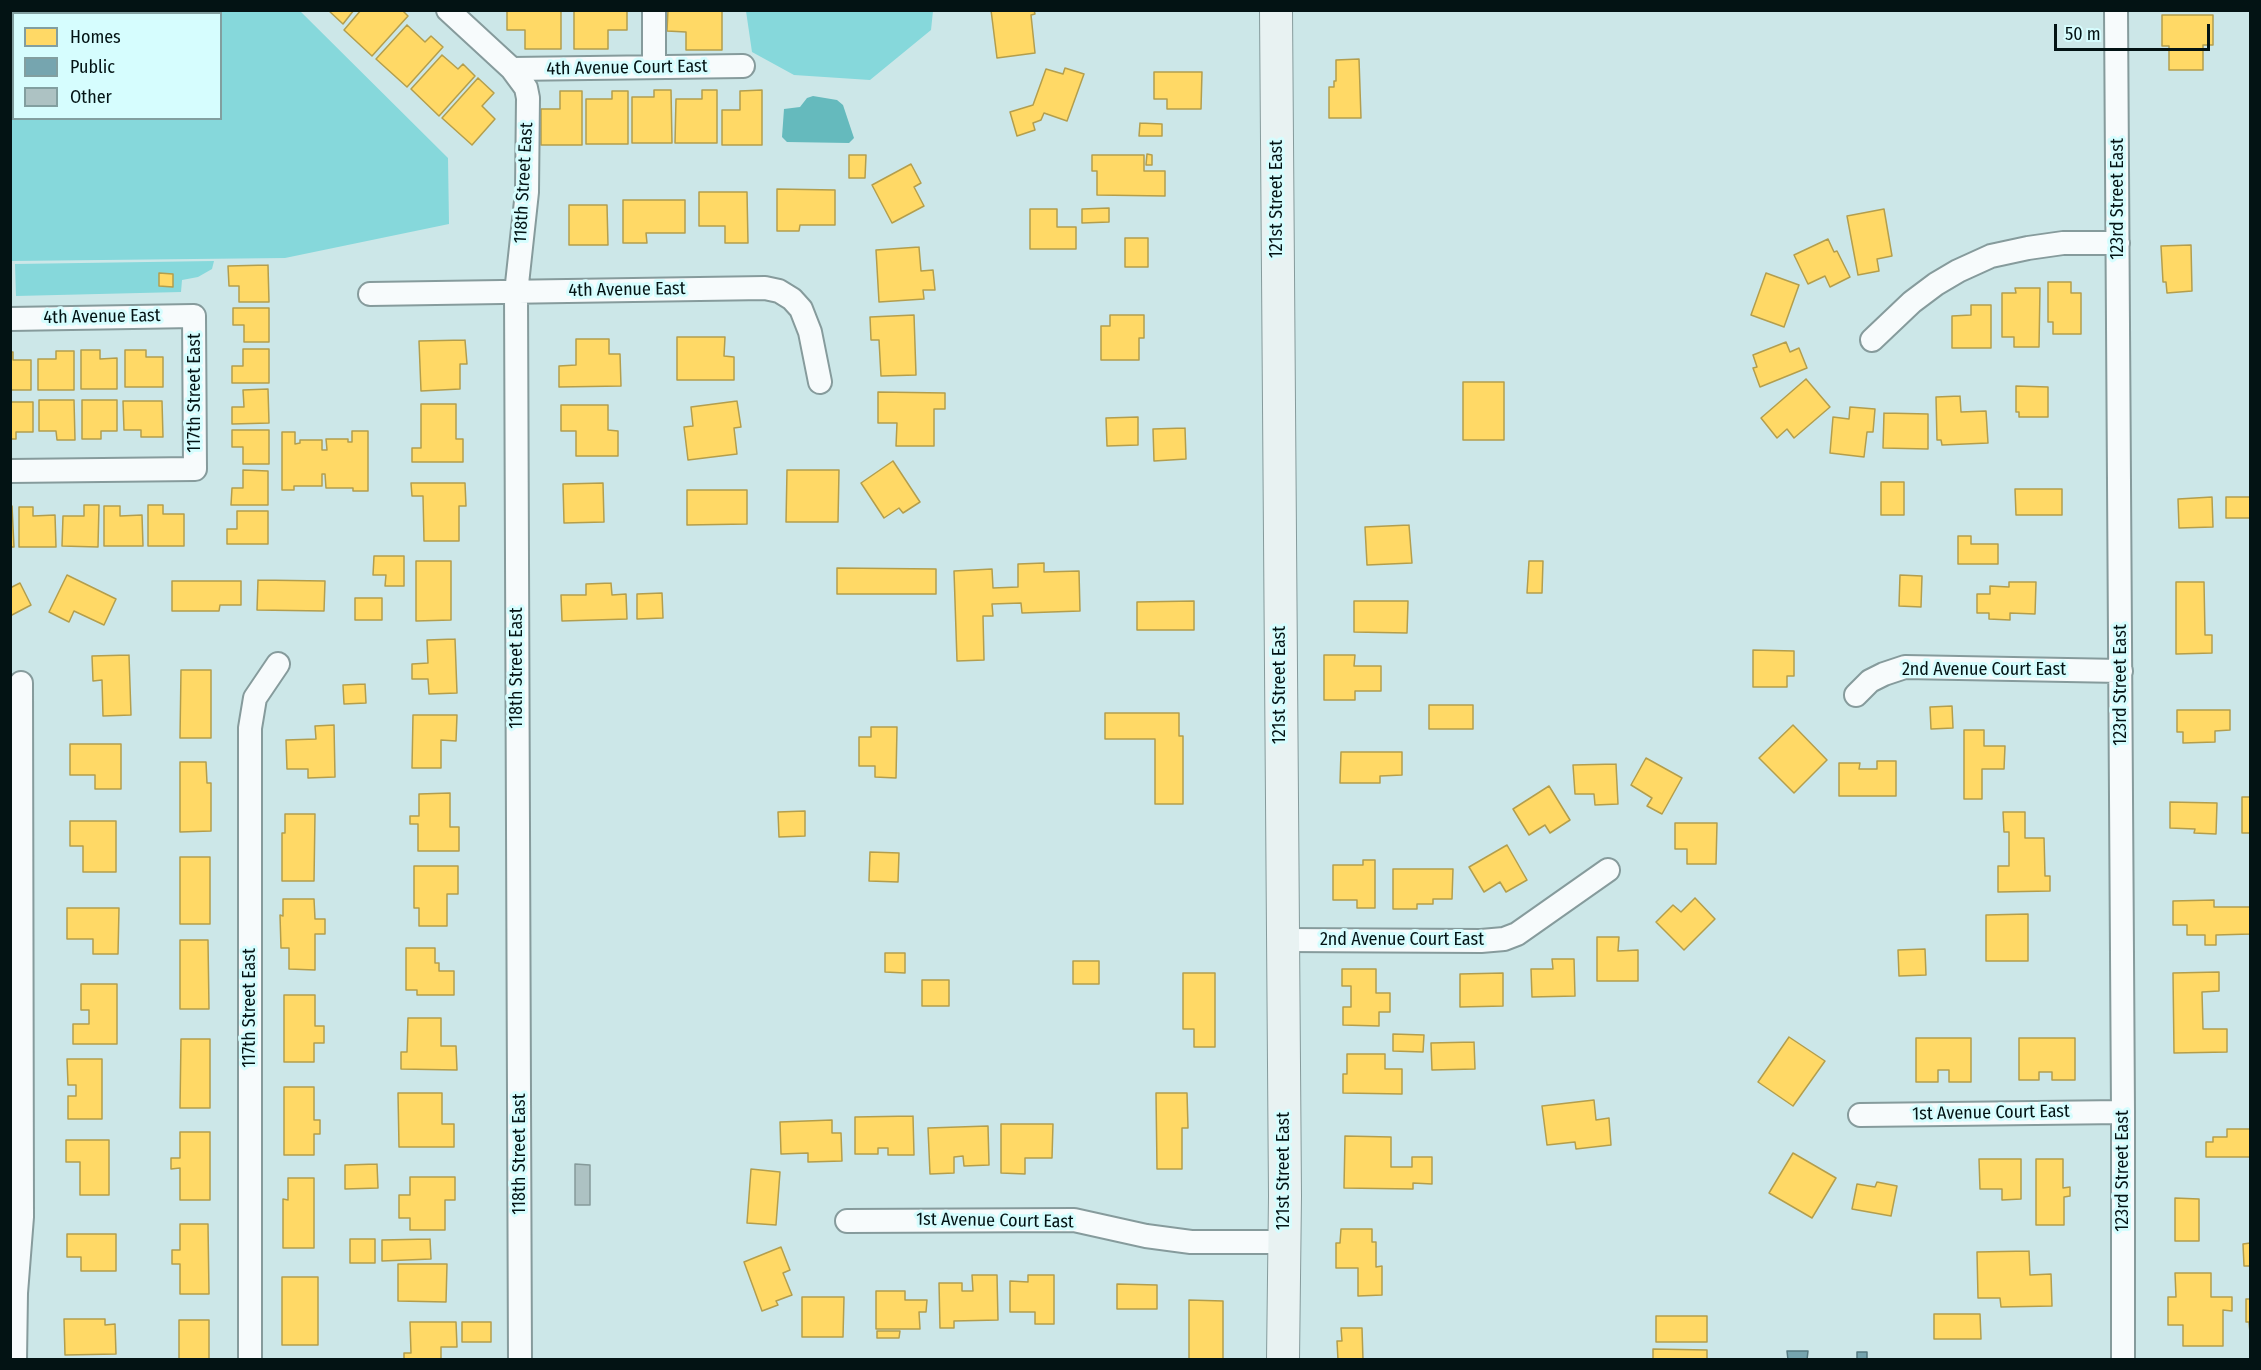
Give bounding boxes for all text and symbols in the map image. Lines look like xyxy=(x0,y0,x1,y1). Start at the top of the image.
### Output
legend xyxy=(12,12,222,120)
scale bar xyxy=(2057,12,2213,50)
text: 50 m xyxy=(2065,23,2101,45)
text: Homes xyxy=(70,26,121,48)
text: Public xyxy=(70,56,115,78)
street label: 4th Avenue Court East xyxy=(546,56,708,80)
text: Other xyxy=(70,86,112,108)
street label: 118th Street East xyxy=(510,122,538,244)
street label: 123rd Street East xyxy=(2107,138,2129,260)
street label: 121st Street East xyxy=(1266,140,1288,258)
street label: 4th Avenue East xyxy=(568,278,686,302)
street label: 4th Avenue East xyxy=(43,305,161,329)
street label: 117th Street East xyxy=(184,333,206,453)
street label: 118th Street East xyxy=(506,607,528,729)
street label: 123rd Street East xyxy=(2110,624,2132,746)
street label: 121st Street East xyxy=(1269,626,1291,744)
street label: 2nd Avenue Court East xyxy=(1902,659,2066,681)
street label: 2nd Avenue Court East xyxy=(1320,929,1484,951)
street label: 117th Street East xyxy=(239,948,261,1068)
street label: 118th Street East xyxy=(509,1093,531,1215)
street label: 1st Avenue Court East xyxy=(1912,1101,2070,1125)
street label: 123rd Street East xyxy=(2112,1110,2134,1232)
street label: 121st Street East xyxy=(1273,1112,1295,1230)
street label: 1st Avenue Court East xyxy=(916,1209,1074,1233)

